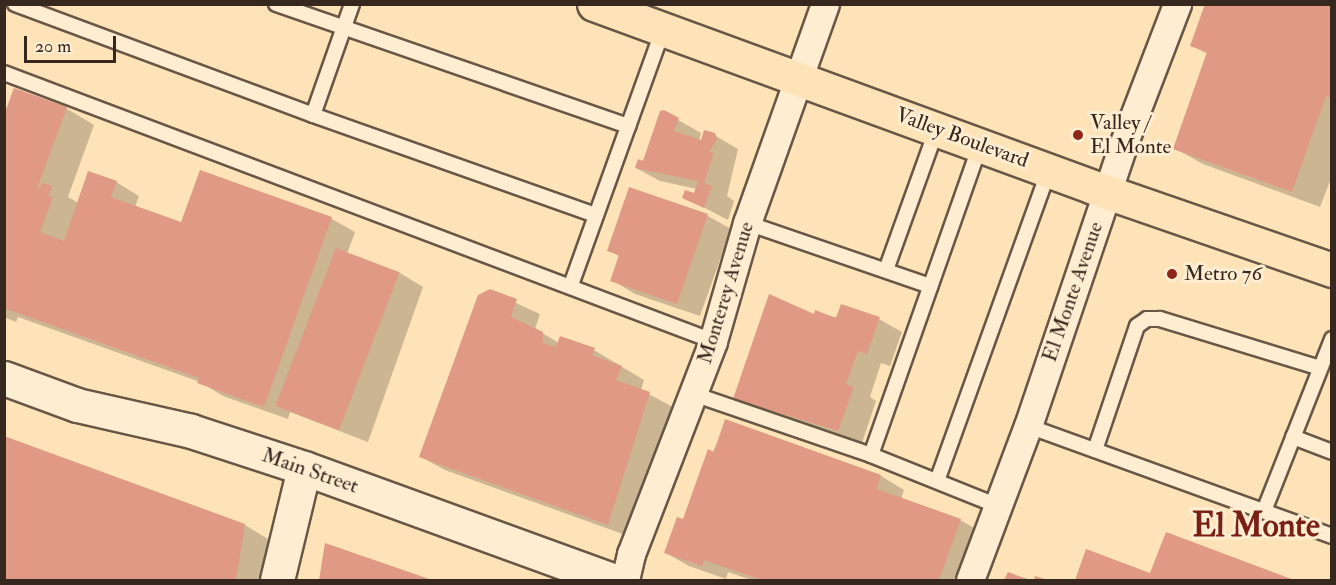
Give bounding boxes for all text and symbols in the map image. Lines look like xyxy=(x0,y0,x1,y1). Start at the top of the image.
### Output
scale bar xyxy=(27,24,118,62)
text: 20 m xyxy=(35,35,71,58)
street label: Valley Boulevard xyxy=(892,102,1032,174)
place label: Valley / El Monte xyxy=(1090,110,1171,160)
marker: Valley / El Monte xyxy=(1071,128,1085,142)
street label: Monterey Avenue xyxy=(692,219,760,367)
street label: El Monte Avenue xyxy=(1037,219,1109,365)
place label: Metro 76 xyxy=(1184,261,1262,287)
marker: Metro 76 xyxy=(1165,267,1179,281)
street label: Main Street xyxy=(258,443,362,499)
district label: El Monte xyxy=(1192,506,1320,546)

